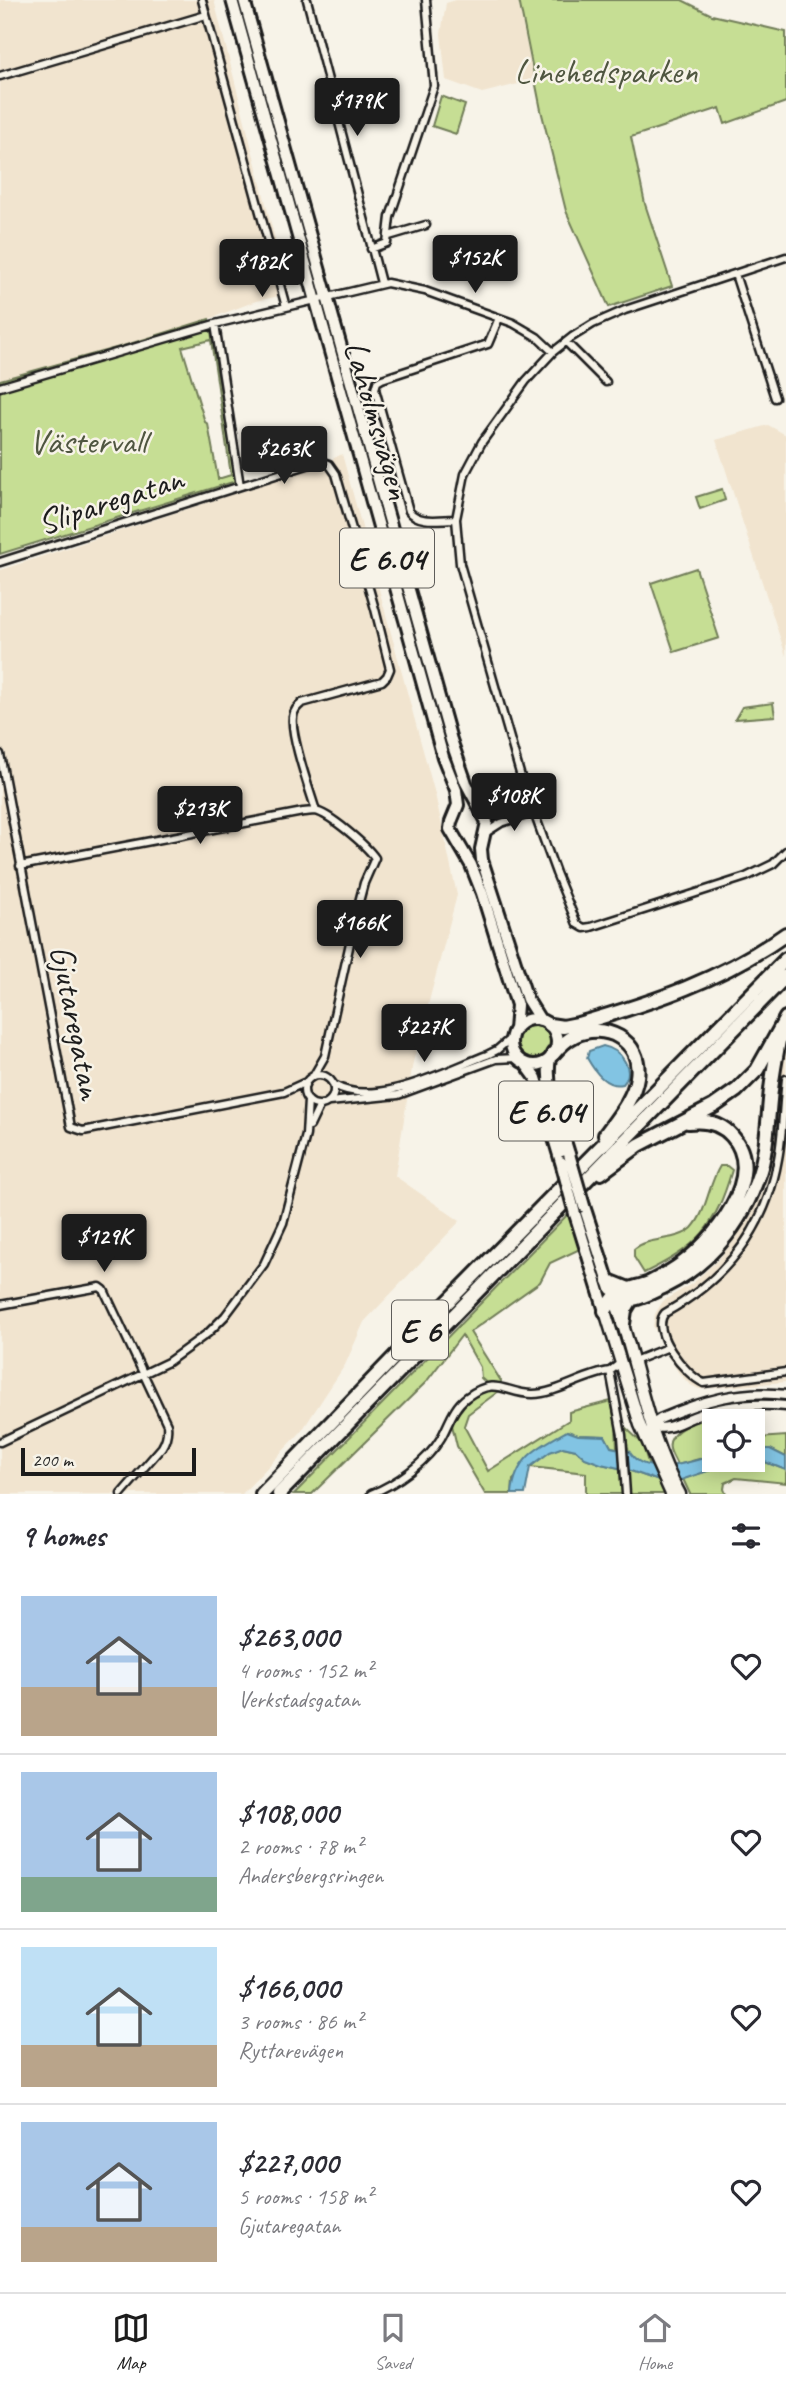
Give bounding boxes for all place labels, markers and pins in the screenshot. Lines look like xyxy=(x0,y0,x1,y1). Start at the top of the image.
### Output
pin: $179K xyxy=(308,78,406,138)
pin: $152K xyxy=(426,236,524,295)
pin: $182K xyxy=(213,240,311,299)
pin: $263K xyxy=(235,426,333,486)
pin: $108K xyxy=(465,774,563,833)
pin: $213K xyxy=(151,786,249,846)
pin: $166K xyxy=(311,900,409,960)
pin: $227K xyxy=(375,1004,473,1064)
pin: $129K xyxy=(55,1214,153,1274)

